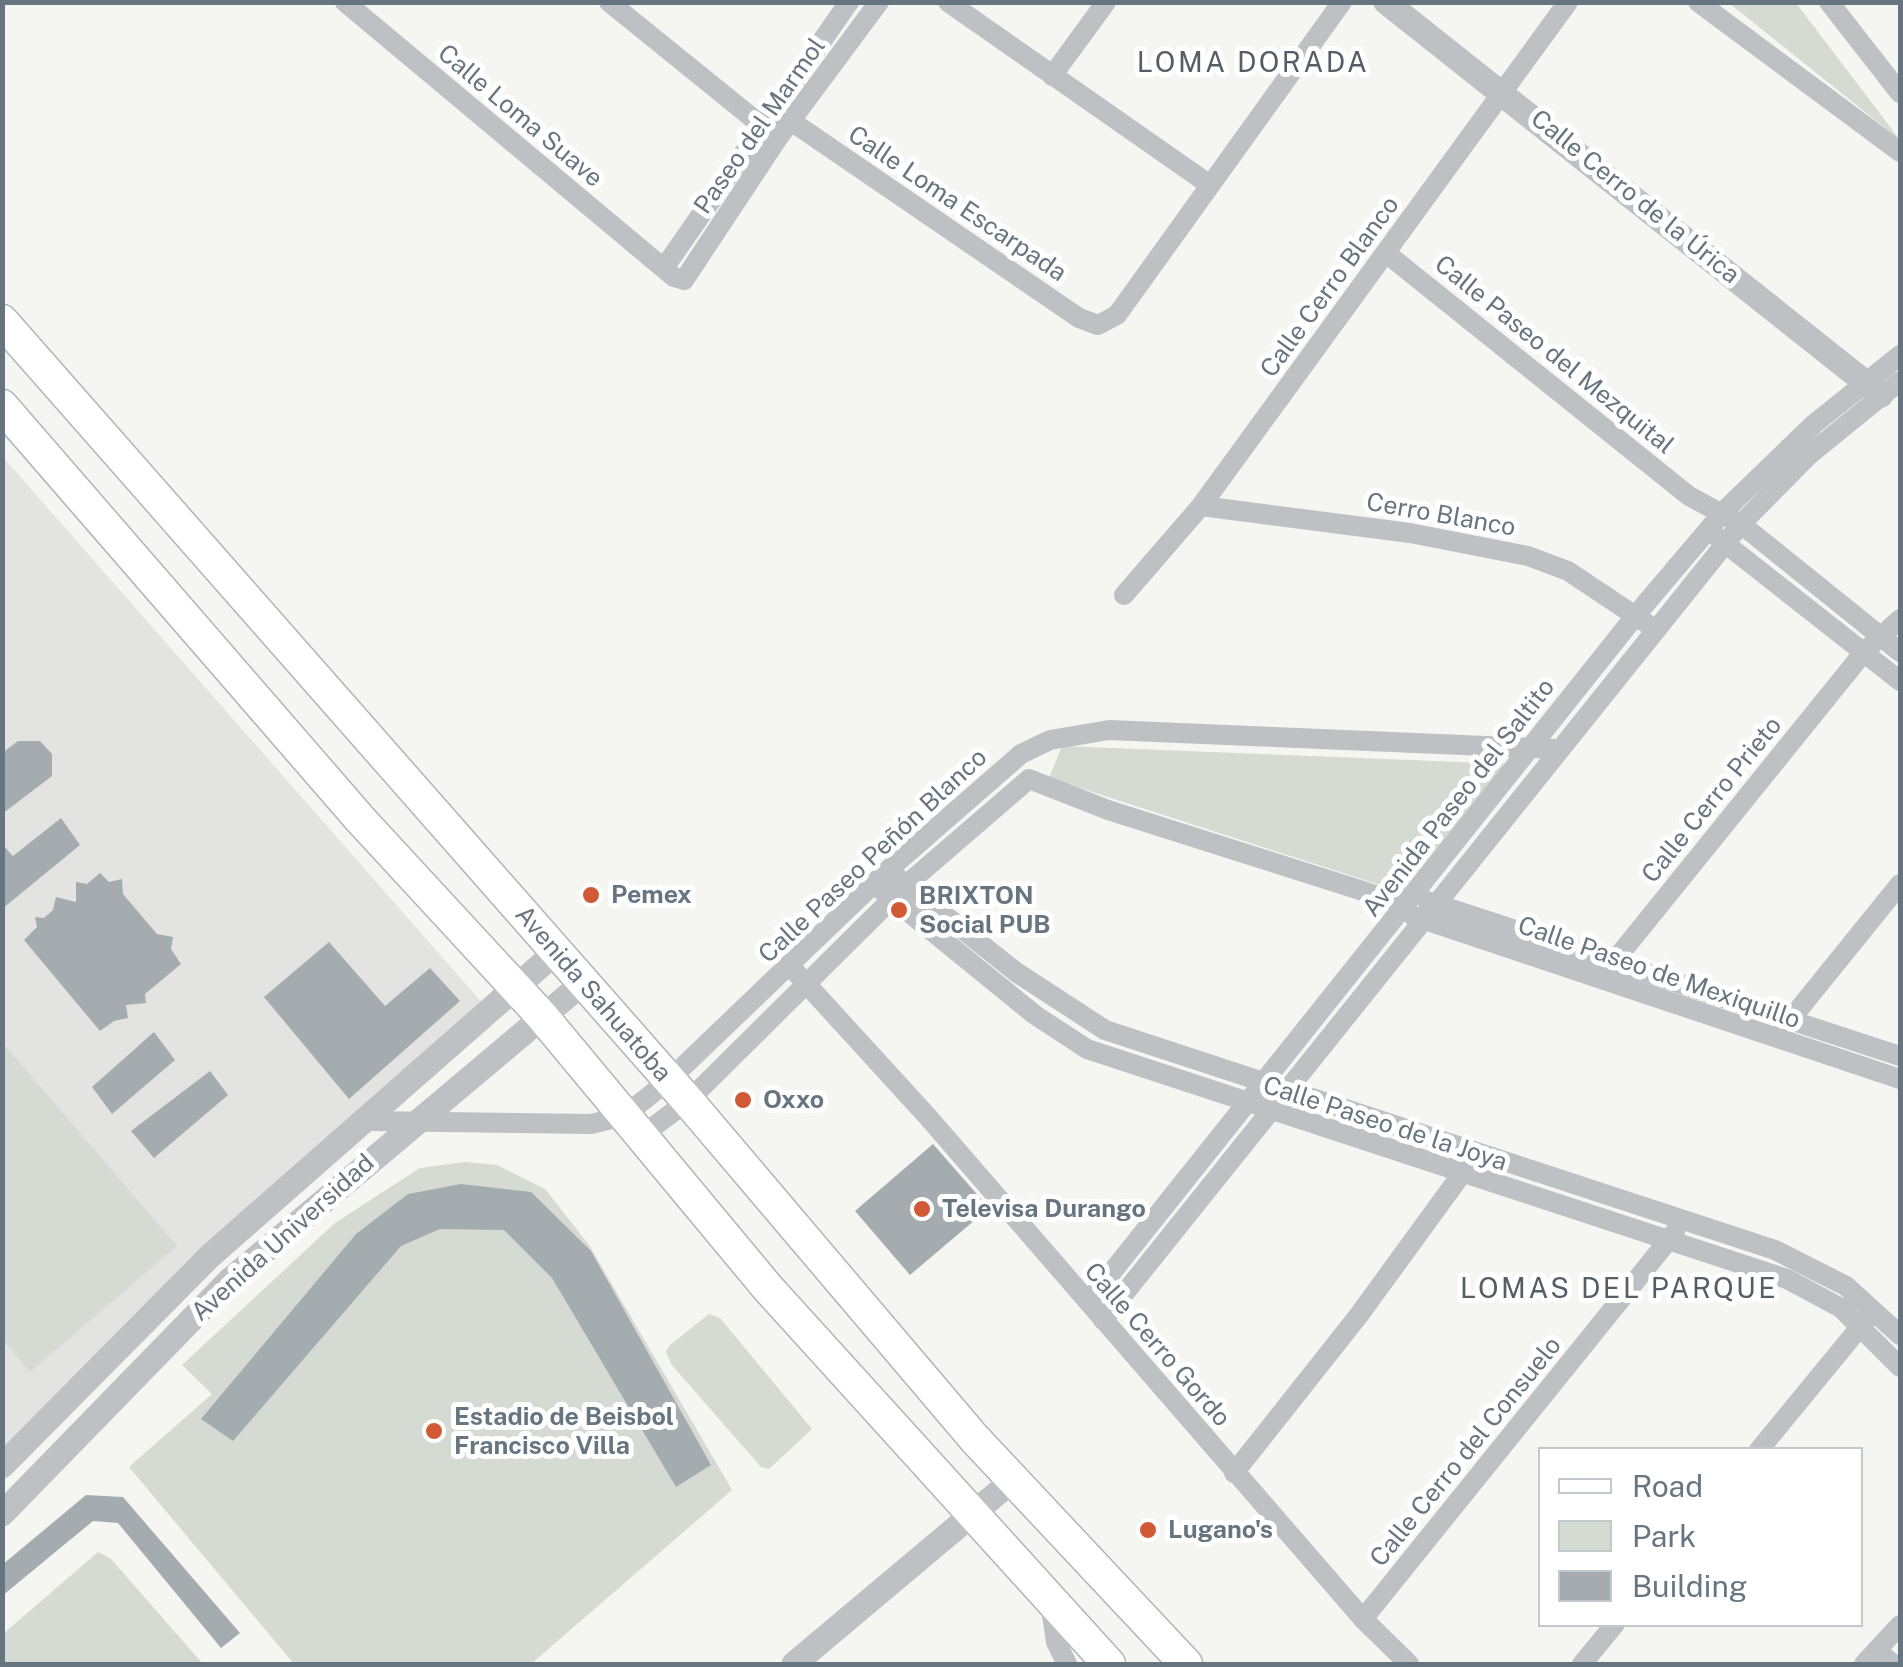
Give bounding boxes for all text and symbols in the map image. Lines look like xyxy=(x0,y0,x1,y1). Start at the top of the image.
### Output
street label: Paseo del Marmol xyxy=(688,32,832,220)
street label: Calle Loma Suave xyxy=(431,38,609,194)
district label: LOMA DORADA xyxy=(1137,46,1369,80)
street label: Calle Cerro de la Úrica xyxy=(1525,104,1745,290)
street label: Calle Loma Escarpada xyxy=(842,120,1072,288)
street label: Calle Cerro Blanco xyxy=(1254,191,1406,383)
street label: Calle Paseo del Mezquital xyxy=(1428,249,1680,461)
street label: Cerro Blanco xyxy=(1364,487,1518,543)
street label: Avenida Paseo del Saltito xyxy=(1357,673,1561,923)
street label: Calle Cerro Prieto xyxy=(1636,711,1788,889)
street label: Calle Paseo Peñón Blanco xyxy=(753,742,993,970)
place label: Pemex xyxy=(611,880,692,910)
place label: BRIXTON Social PUB xyxy=(919,881,1050,940)
marker: Pemex xyxy=(580,884,602,906)
marker: BRIXTON Social PUB xyxy=(888,899,910,921)
street label: Avenida Sahuatoba xyxy=(509,900,677,1088)
street label: Calle Paseo de Mexiquillo xyxy=(1514,911,1804,1035)
street label: Calle Paseo de la Joya xyxy=(1259,1070,1511,1178)
place label: Oxxo xyxy=(763,1085,824,1115)
marker: Oxxo xyxy=(732,1089,754,1111)
street label: Avenida Universidad xyxy=(186,1148,380,1328)
place label: Televisa Durango xyxy=(942,1194,1146,1224)
marker: Televisa Durango xyxy=(911,1198,933,1220)
street label: Calle Cerro Gordo xyxy=(1078,1257,1236,1433)
district label: LOMAS DEL PARQUE xyxy=(1460,1272,1778,1306)
street label: Calle Cerro del Consuelo xyxy=(1364,1331,1568,1573)
place label: Estadio de Beisbol Francisco Villa xyxy=(454,1402,674,1461)
marker: Estadio de Beisbol Francisco Villa xyxy=(423,1420,445,1442)
legend xyxy=(1538,1447,1863,1627)
text: Road xyxy=(1632,1468,1703,1504)
place label: Lugano's xyxy=(1168,1515,1273,1545)
text: Park xyxy=(1632,1518,1696,1554)
marker: Lugano's xyxy=(1137,1519,1159,1541)
text: Building xyxy=(1632,1568,1747,1604)

